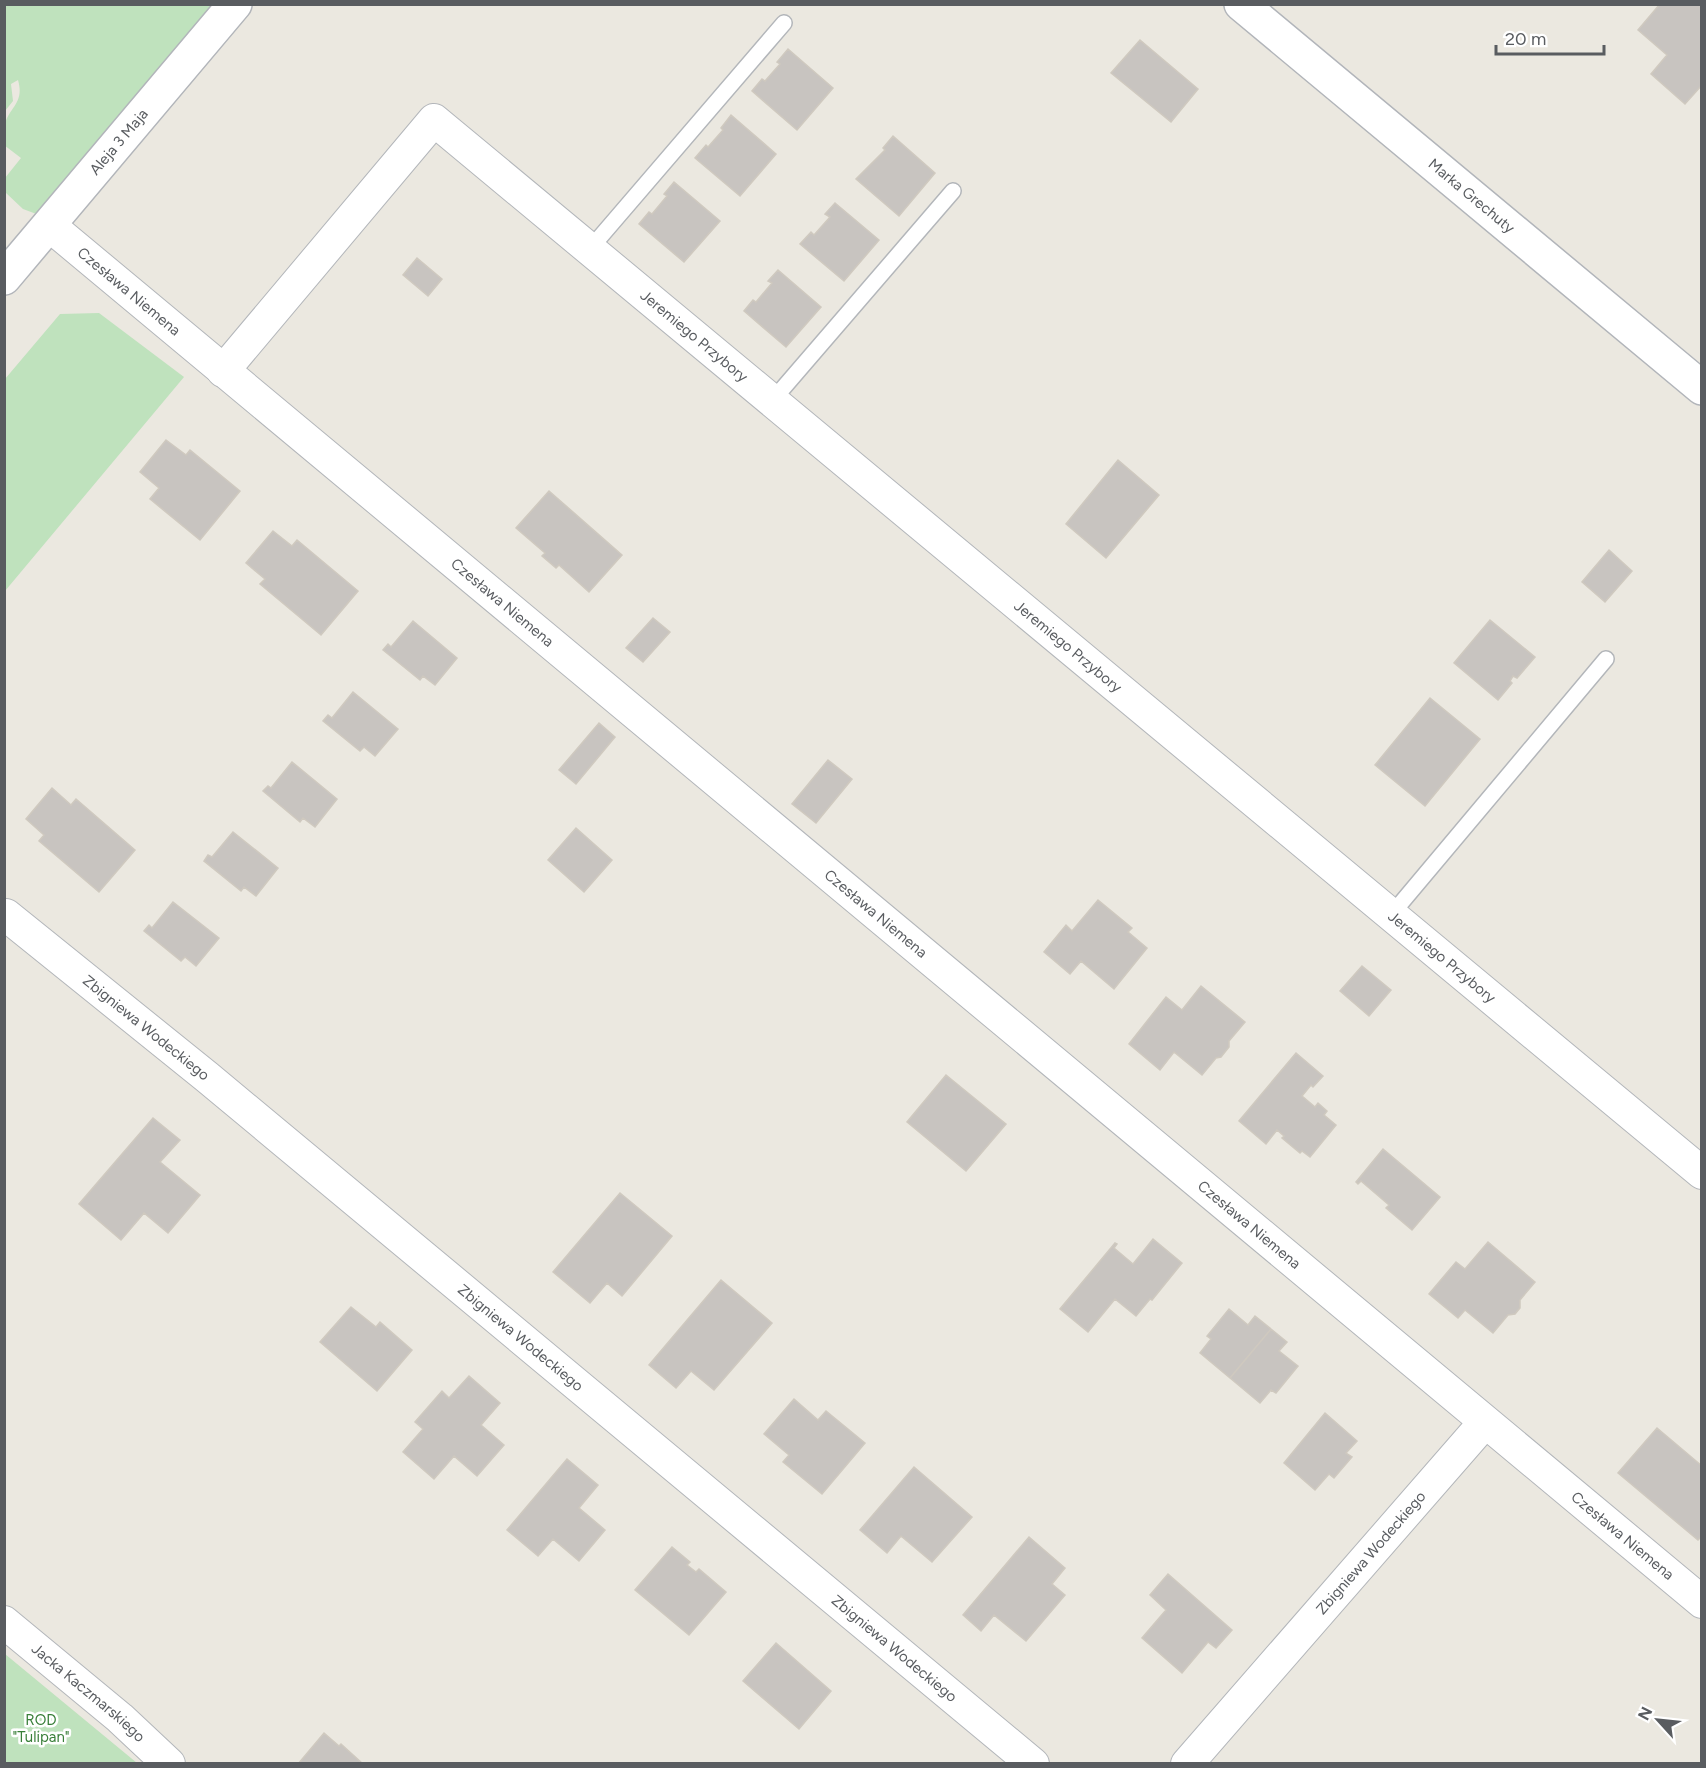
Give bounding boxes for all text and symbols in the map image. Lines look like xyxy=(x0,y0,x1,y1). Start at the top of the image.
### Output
scale bar xyxy=(1496,18,1604,56)
text: 20 m xyxy=(1505,28,1546,50)
street label: Aleja 3 Maja xyxy=(86,105,152,179)
street label: Marka Grechuty xyxy=(1425,155,1518,237)
street label: Czesława Niemena xyxy=(74,244,184,340)
street label: Jeremiego Przybory xyxy=(637,286,752,386)
street label: Czesława Niemena xyxy=(447,555,557,651)
street label: Jeremiego Przybory xyxy=(1011,597,1125,696)
street label: Czesława Niemena xyxy=(821,866,931,962)
street label: Jeremiego Przybory xyxy=(1384,907,1499,1007)
street label: Zbigniewa Wodeckiego xyxy=(79,971,213,1085)
street label: Czesława Niemena xyxy=(1194,1177,1304,1273)
street label: Zbigniewa Wodeckiego xyxy=(454,1280,587,1395)
street label: Zbigniewa Wodeckiego xyxy=(1312,1487,1430,1618)
street label: Czesława Niemena xyxy=(1567,1488,1678,1584)
street label: Zbigniewa Wodeckiego xyxy=(828,1591,961,1706)
street label: Jacka Kaczmarskiego xyxy=(28,1640,149,1746)
north arrow xyxy=(1628,1690,1688,1750)
text: N xyxy=(1634,1704,1656,1723)
park label: ROD "Tulipan" xyxy=(12,1711,70,1746)

